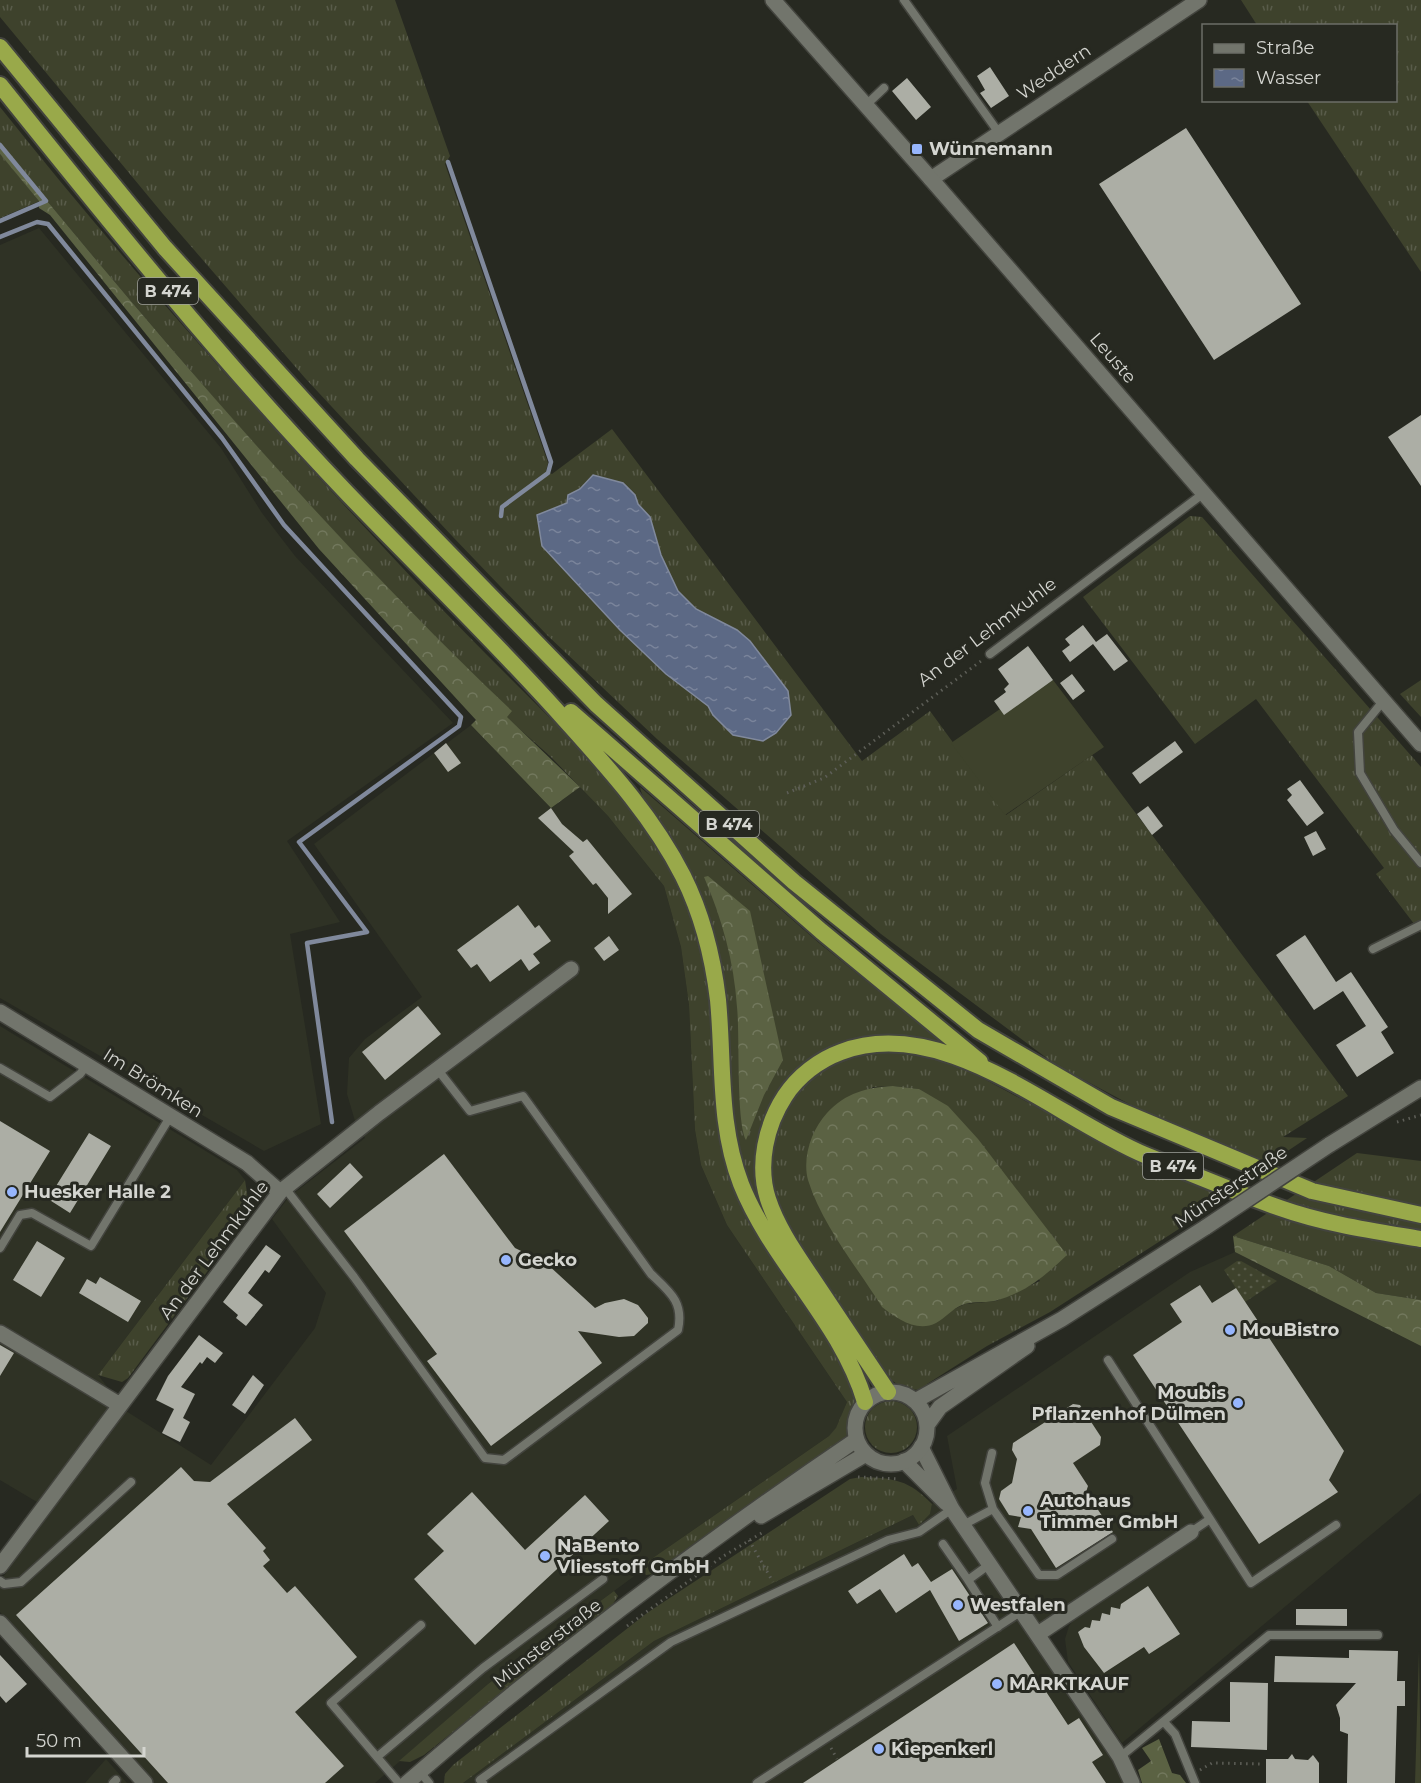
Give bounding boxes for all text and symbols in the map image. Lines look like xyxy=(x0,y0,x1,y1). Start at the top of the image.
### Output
legend xyxy=(1202,24,1397,102)
text: Straße xyxy=(1256,37,1315,59)
street label: Weddern xyxy=(1013,39,1095,105)
text: Wasser xyxy=(1256,67,1321,89)
place label: Wünnemann xyxy=(929,138,1053,160)
marker: Wünnemann xyxy=(910,142,924,156)
road number: B 474 xyxy=(138,278,198,304)
street label: Leuste xyxy=(1085,328,1141,388)
street label: An der Lehmkuhle xyxy=(913,573,1061,691)
road number: B 474 xyxy=(699,811,759,837)
street label: Im Brömken xyxy=(99,1044,207,1122)
street label: Münsterstraße xyxy=(1170,1141,1292,1233)
road number: B 474 xyxy=(1143,1153,1203,1179)
street label: An der Lehmkuhle xyxy=(155,1176,273,1324)
place label: Huesker Halle 2 xyxy=(24,1181,171,1203)
marker: Huesker Halle 2 xyxy=(5,1185,19,1199)
place label: Gecko xyxy=(518,1249,577,1271)
marker: Gecko xyxy=(499,1253,513,1267)
place label: MouBistro xyxy=(1242,1319,1340,1341)
marker: MouBistro xyxy=(1223,1323,1237,1337)
place label: Moubis Pflanzenhof Dülmen xyxy=(1032,1382,1226,1425)
marker: Moubis Pflanzenhof Dülmen xyxy=(1231,1396,1245,1410)
place label: Autohaus Timmer GmbH xyxy=(1039,1490,1178,1533)
marker: Autohaus Timmer GmbH xyxy=(1021,1504,1035,1518)
place label: NaBento Vliesstoff GmbH xyxy=(556,1535,710,1578)
marker: NaBento Vliesstoff GmbH xyxy=(538,1549,552,1563)
street label: Münsterstraße xyxy=(488,1594,606,1692)
place label: Westfalen xyxy=(970,1594,1066,1616)
marker: Westfalen xyxy=(951,1598,965,1612)
place label: MARKTKAUF xyxy=(1009,1673,1130,1695)
marker: MARKTKAUF xyxy=(990,1677,1004,1691)
scale bar xyxy=(27,1720,144,1758)
text: 50 m xyxy=(36,1730,82,1752)
place label: Kiepenkerl xyxy=(891,1738,993,1760)
marker: Kiepenkerl xyxy=(872,1742,886,1756)

